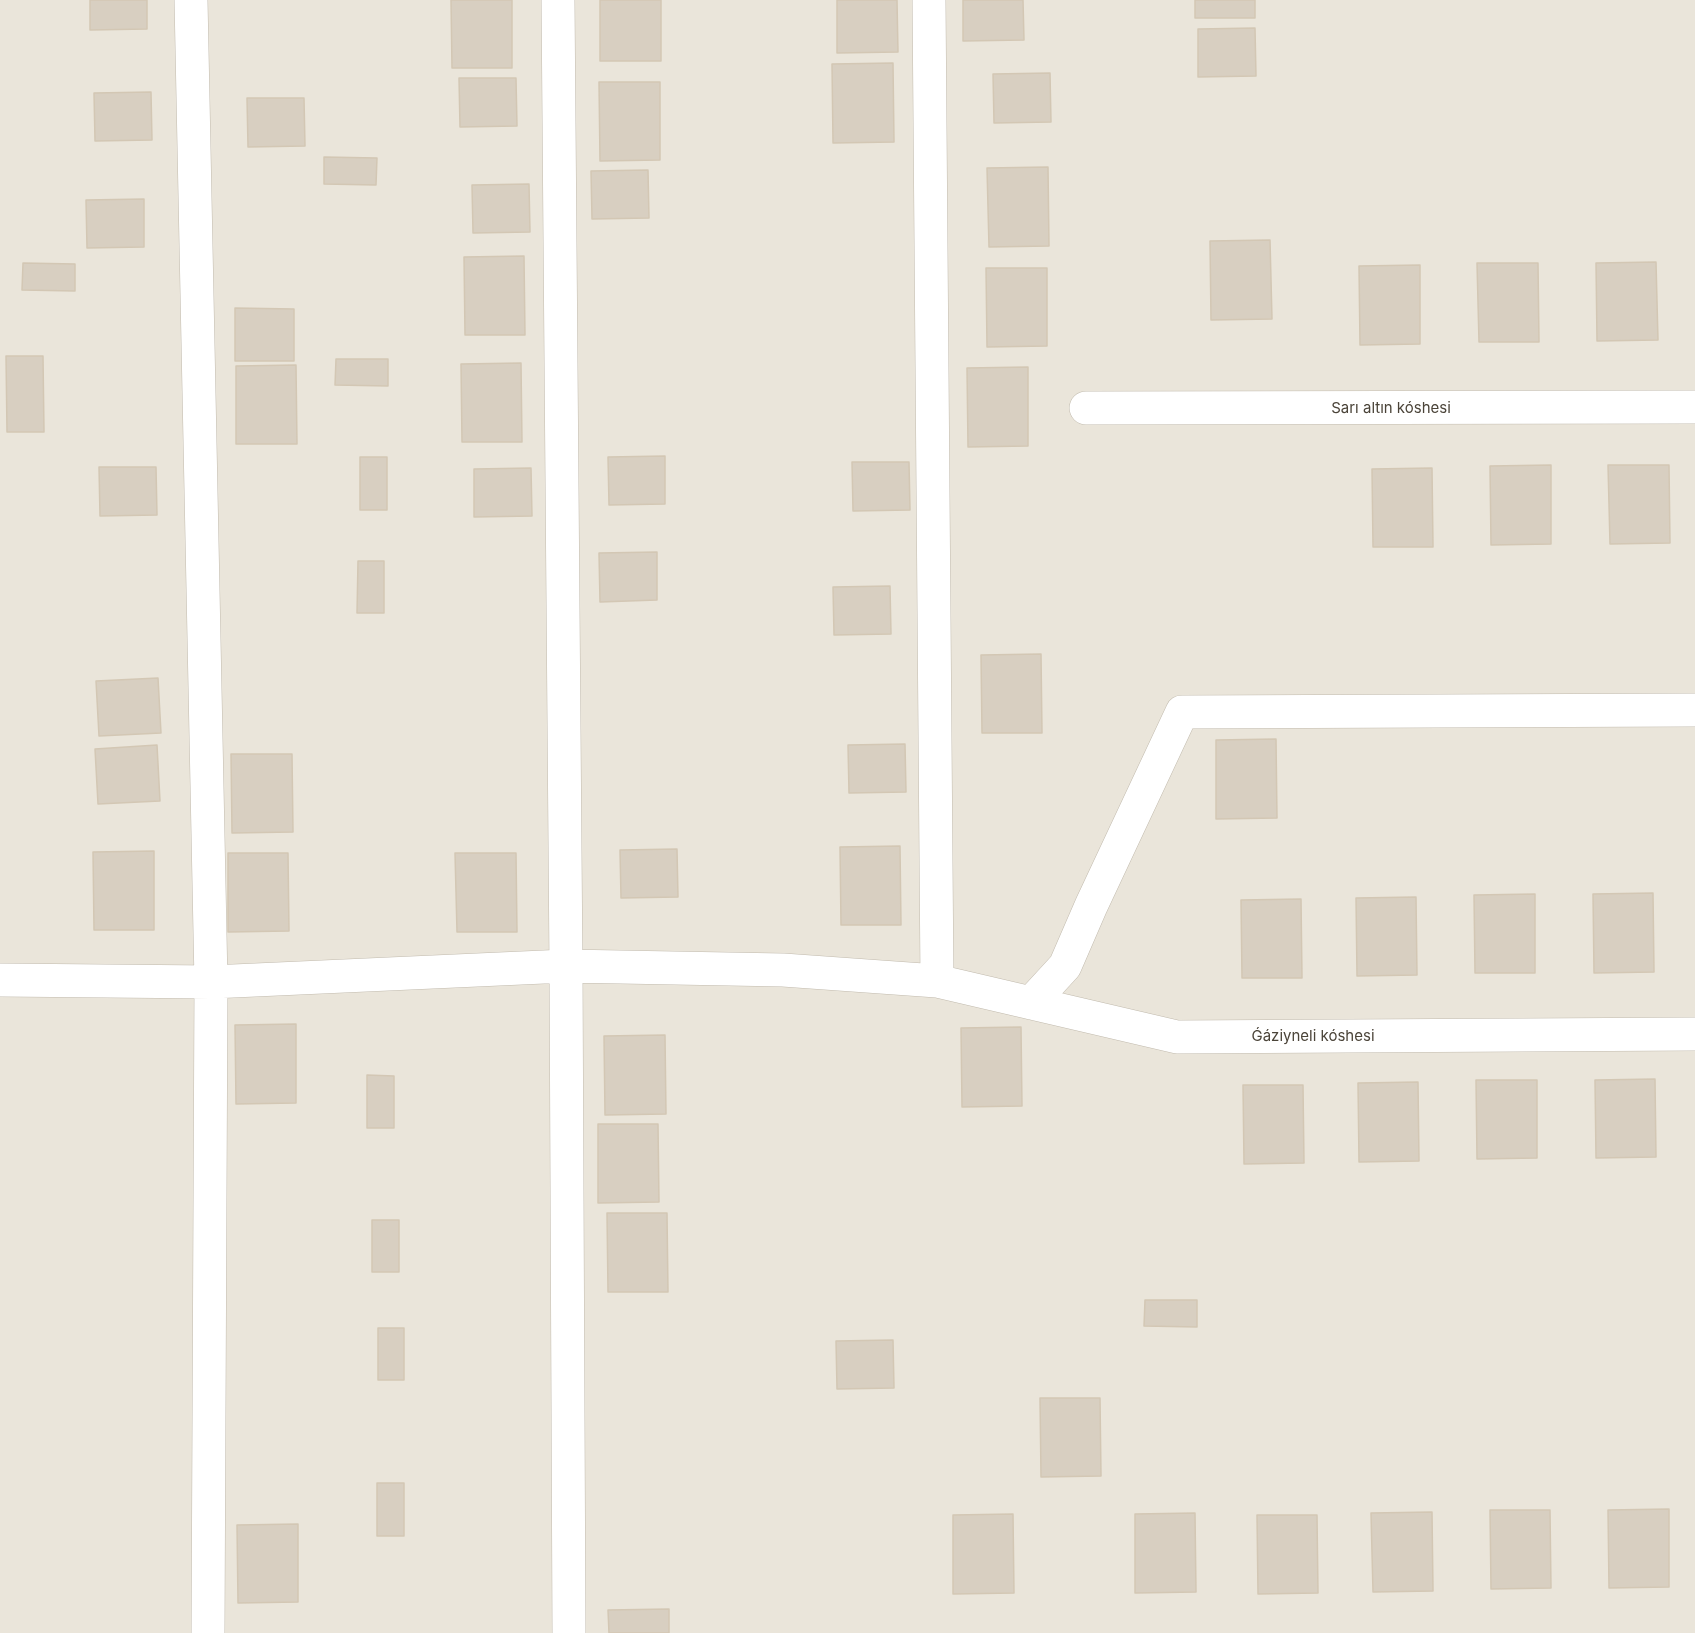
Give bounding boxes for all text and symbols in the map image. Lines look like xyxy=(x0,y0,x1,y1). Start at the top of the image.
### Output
street label: Sarı altın kóshesi xyxy=(1331,399,1451,417)
street label: Ǵáziyneli kóshesi xyxy=(1251,1027,1375,1045)

